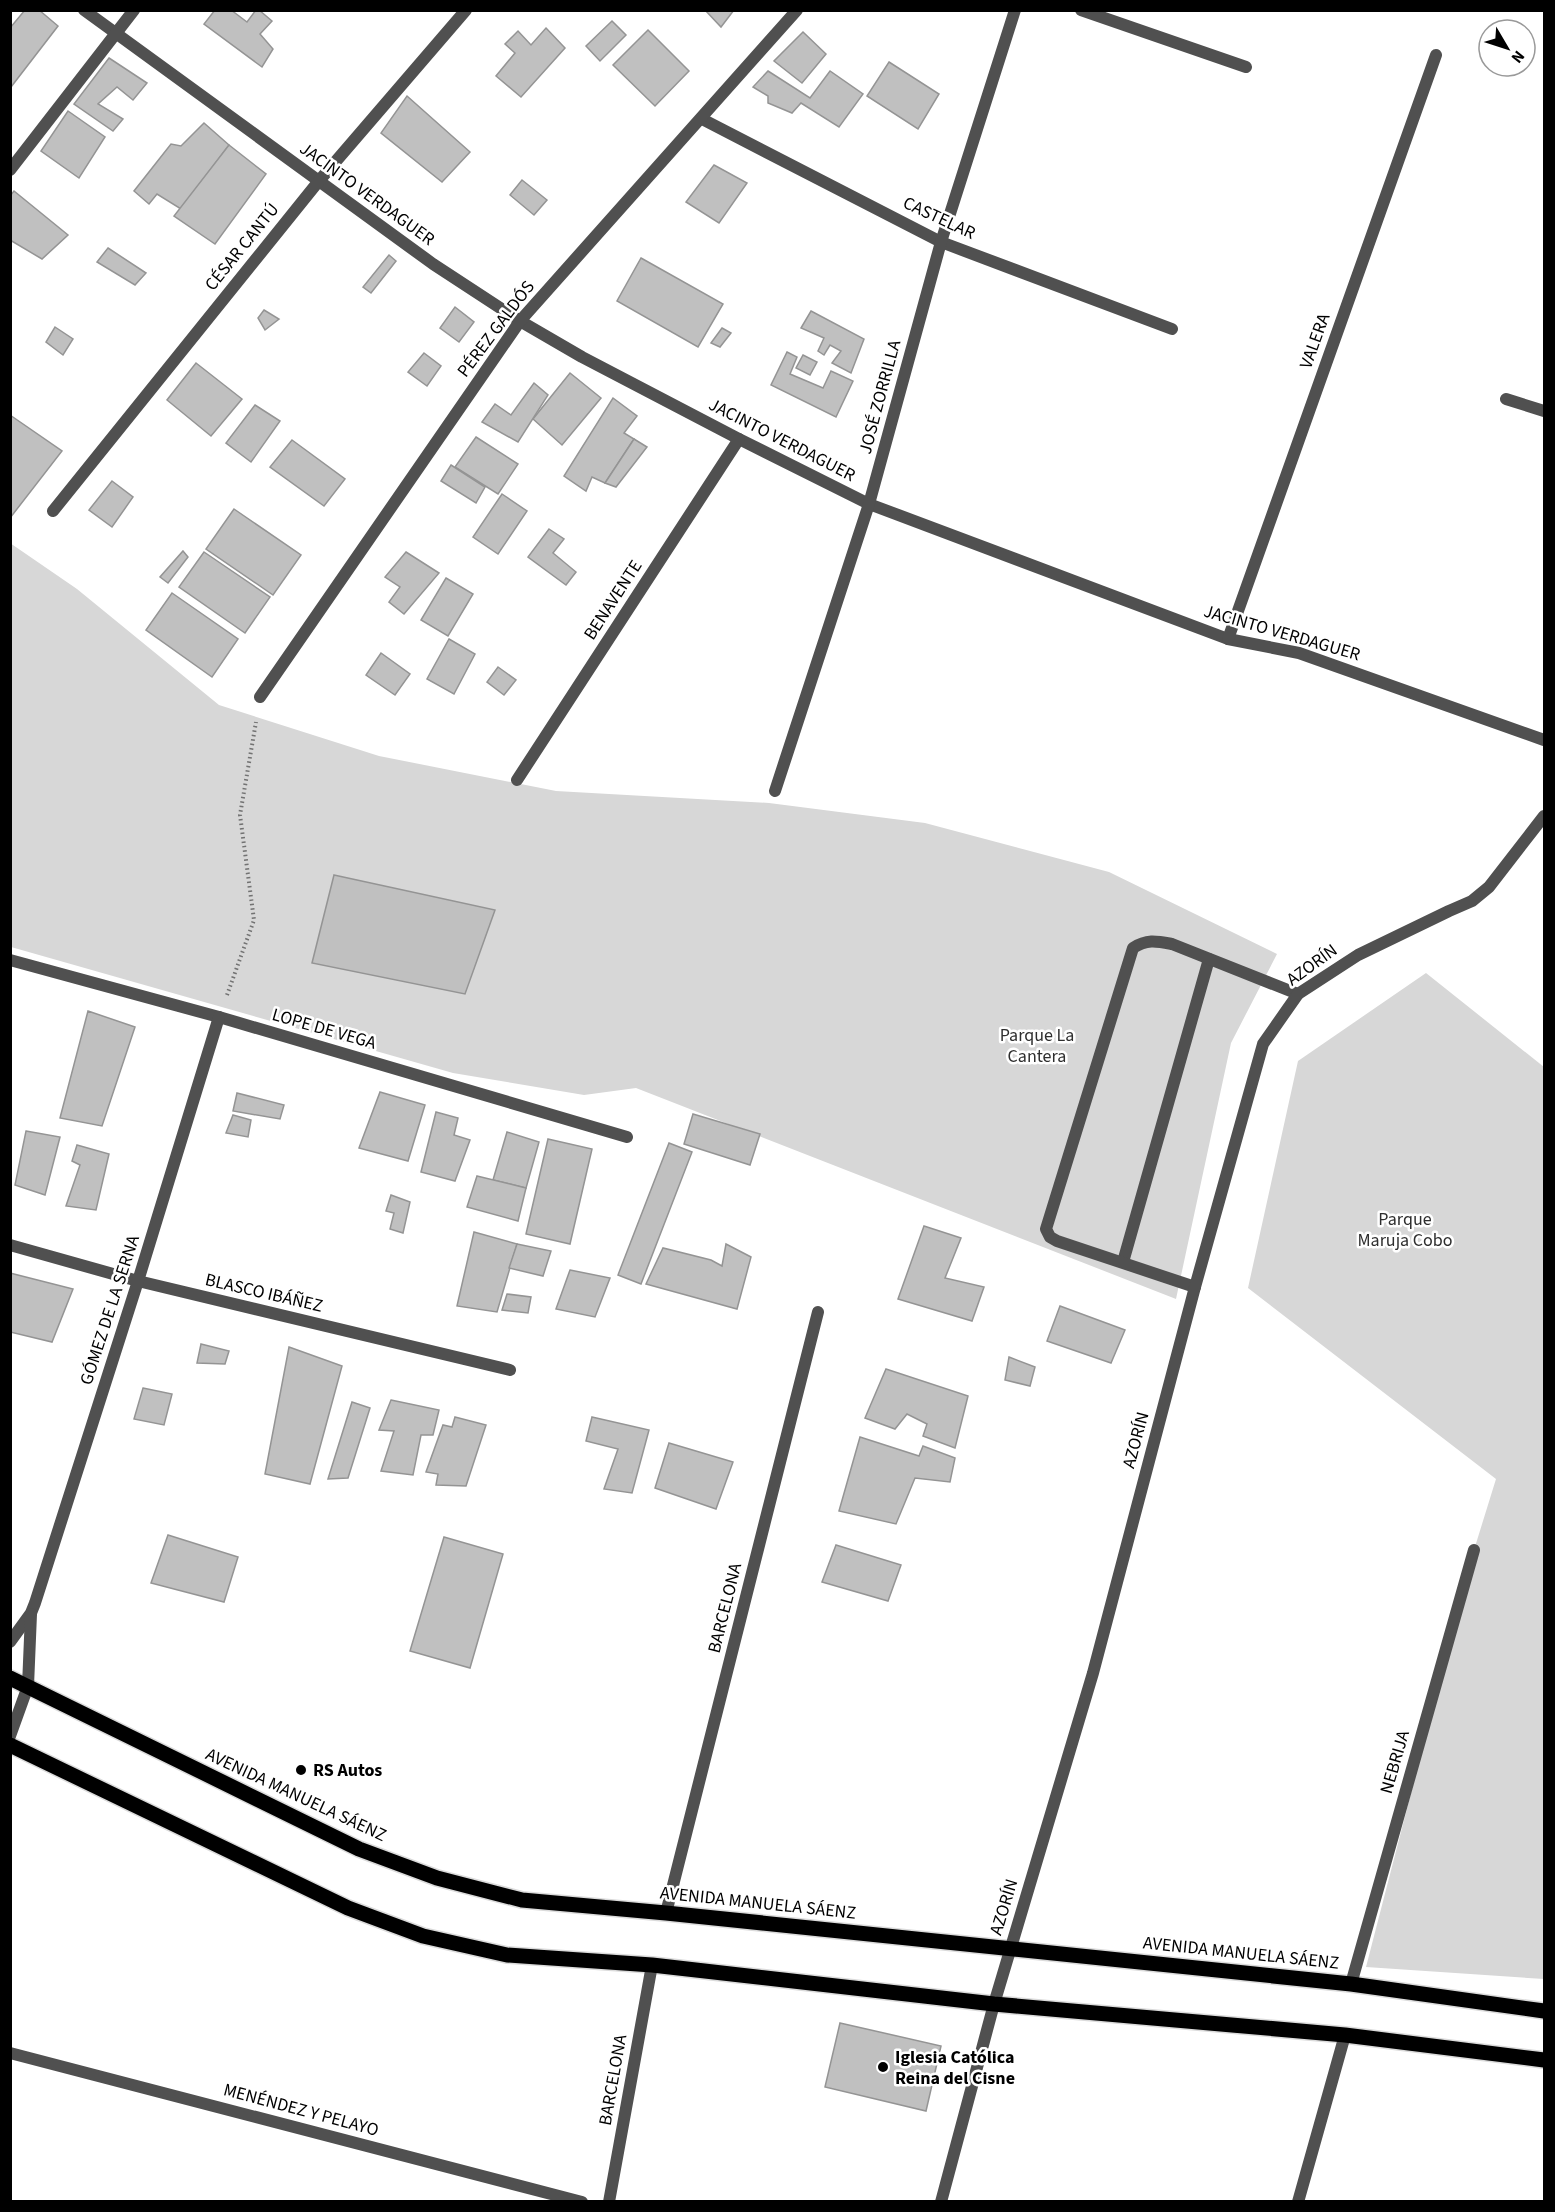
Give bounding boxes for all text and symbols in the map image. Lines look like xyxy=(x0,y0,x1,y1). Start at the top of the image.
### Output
north arrow xyxy=(1477,18,1537,78)
text: N xyxy=(1506,46,1530,68)
street label: JACINTO VERDAGUER xyxy=(294,136,440,252)
street label: CASTELAR xyxy=(899,190,979,246)
street label: CÉSAR CANTÚ xyxy=(199,198,285,296)
street label: PÉREZ GALDÓS xyxy=(451,276,541,382)
street label: VALERA xyxy=(1294,310,1337,372)
street label: JOSÉ ZORRILLA xyxy=(853,337,907,457)
street label: JACINTO VERDAGUER xyxy=(704,392,860,488)
street label: BENAVENTE xyxy=(578,555,648,645)
street label: JACINTO VERDAGUER xyxy=(1201,599,1363,667)
street label: AZORÍN xyxy=(1281,938,1343,992)
street label: LOPE DE VEGA xyxy=(269,1002,379,1056)
park label: Parque La Cantera xyxy=(1000,1023,1074,1069)
park label: Parque Maruja Cobo xyxy=(1357,1207,1453,1253)
street label: GÓMEZ DE LA SERNA xyxy=(74,1232,146,1388)
street label: BLASCO IBÁÑEZ xyxy=(203,1267,325,1319)
street label: AZORÍN xyxy=(1116,1409,1156,1471)
street label: BARCELONA xyxy=(702,1560,748,1656)
street label: NEBRIJA xyxy=(1374,1727,1416,1797)
street label: AVENIDA MANUELA SÁENZ xyxy=(201,1742,391,1848)
place label: RS Autos xyxy=(313,1758,382,1783)
marker: RS Autos xyxy=(294,1763,308,1777)
street label: AZORÍN xyxy=(984,1876,1024,1938)
street label: AVENIDA MANUELA SÁENZ xyxy=(659,1880,857,1926)
street label: AVENIDA MANUELA SÁENZ xyxy=(1142,1930,1340,1976)
street label: BARCELONA xyxy=(593,2032,633,2127)
place label: Iglesia Católica Reina del Cisne xyxy=(895,2045,1015,2091)
marker: Iglesia Católica Reina del Cisne xyxy=(876,2060,890,2074)
street label: MENÉNDEZ Y PELAYO xyxy=(221,2077,381,2143)

